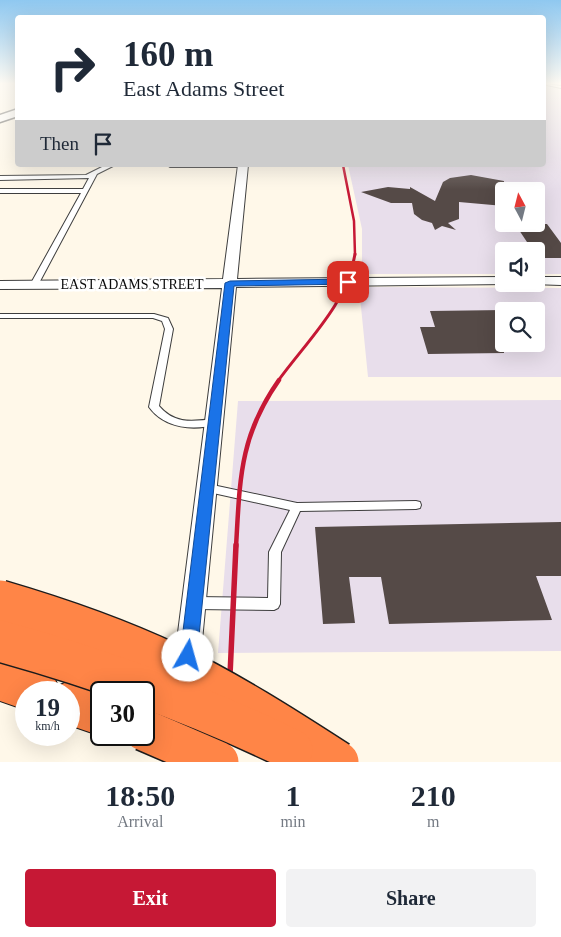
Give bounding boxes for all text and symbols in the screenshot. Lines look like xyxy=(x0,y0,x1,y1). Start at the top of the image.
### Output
icon: right xyxy=(40,35,105,100)
text: 160 m xyxy=(123,35,213,74)
text: East Adams Street xyxy=(123,76,284,101)
icon: arrive xyxy=(89,130,117,158)
text: Then xyxy=(40,133,79,154)
north arrow xyxy=(495,182,545,232)
map controls xyxy=(495,182,545,352)
button: sound xyxy=(495,242,545,292)
pin xyxy=(327,261,369,303)
icon: arrive xyxy=(334,268,362,296)
street label: EAST ADAMS STREET xyxy=(61,277,204,292)
button: search xyxy=(495,302,545,352)
position arrow xyxy=(161,629,213,681)
speed limit sign: 30 xyxy=(90,681,155,746)
text: 19 xyxy=(35,694,60,721)
text: km/h xyxy=(35,719,60,733)
text: 18:50 xyxy=(105,779,175,812)
text: 1 xyxy=(285,779,300,812)
text: 210 xyxy=(411,779,456,812)
text: Arrival xyxy=(117,813,163,830)
text: min xyxy=(281,813,305,830)
text: m xyxy=(427,813,439,830)
button: Exit xyxy=(25,869,276,927)
button: Share xyxy=(286,869,536,927)

